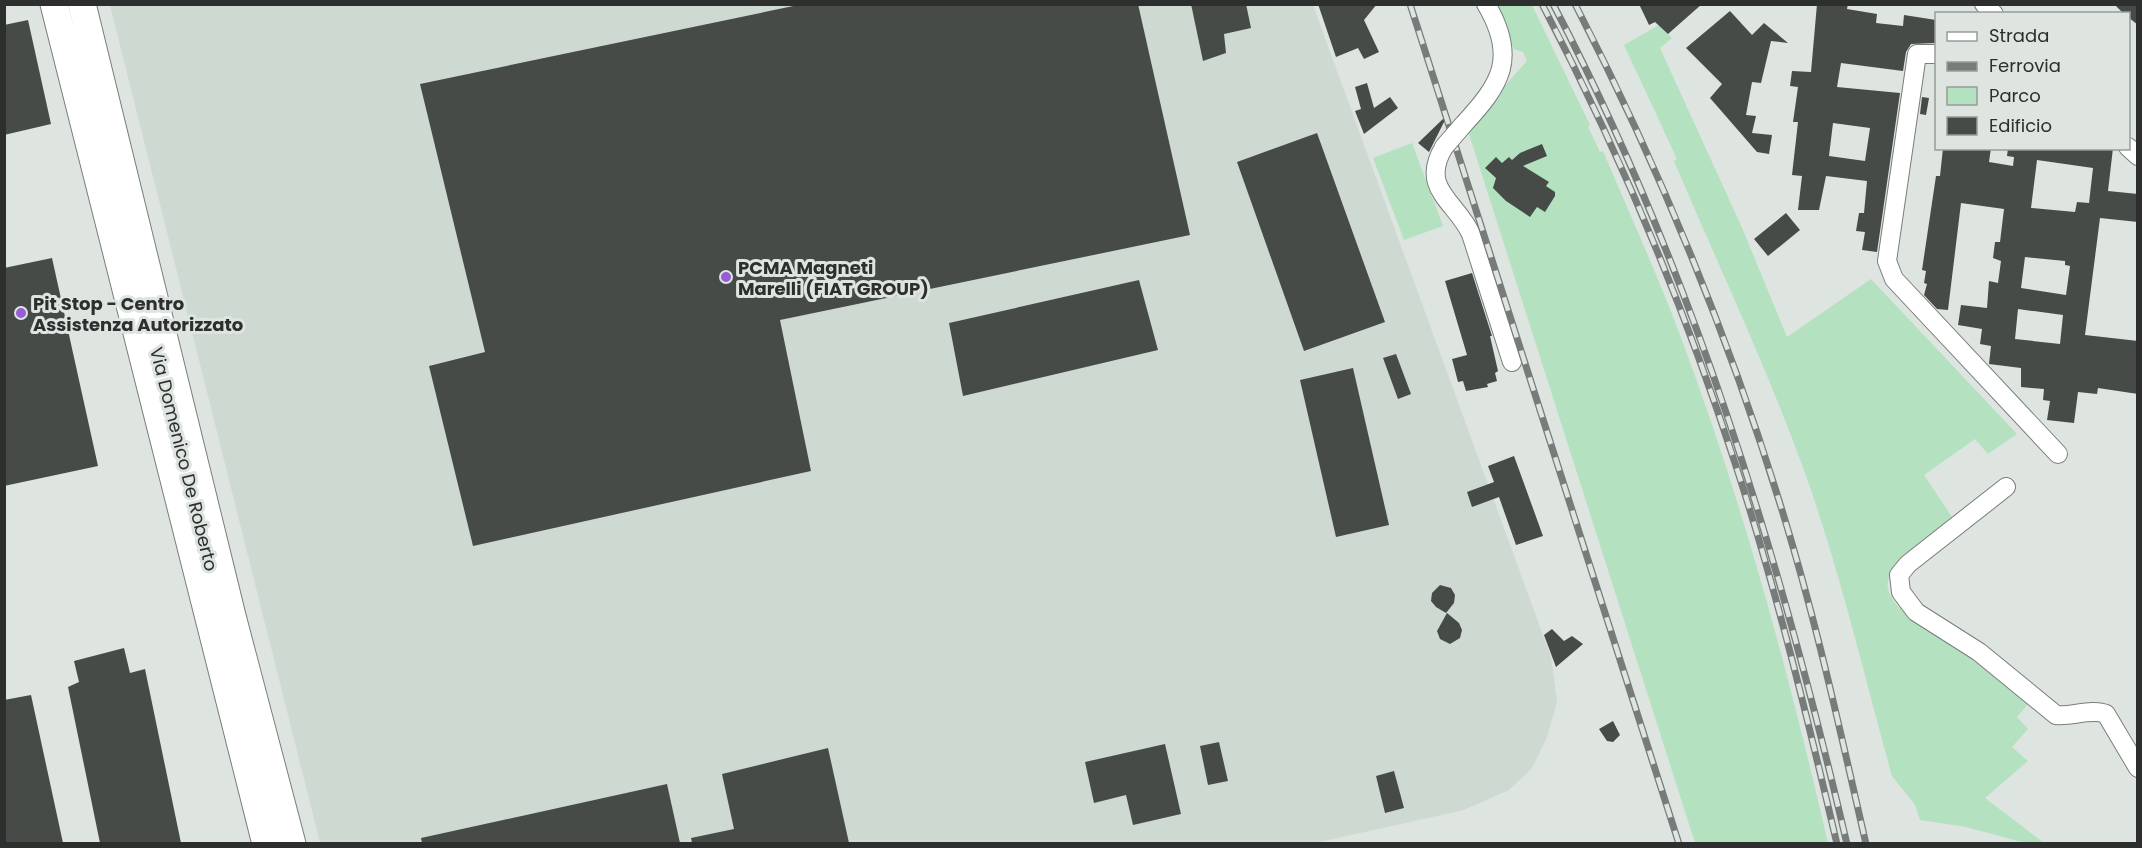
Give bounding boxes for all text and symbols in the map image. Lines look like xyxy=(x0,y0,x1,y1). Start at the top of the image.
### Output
legend xyxy=(1935,12,2130,150)
text: Strada xyxy=(1989,23,2049,48)
text: Ferrovia xyxy=(1989,53,2061,78)
text: Parco xyxy=(1989,83,2041,108)
text: Edificio xyxy=(1989,113,2052,138)
place label: PCMA Magneti Marelli (FIAT GROUP) xyxy=(738,255,929,301)
marker: PCMA Magneti Marelli (FIAT GROUP) xyxy=(719,270,733,284)
place label: Pit Stop - Centro Assistenza Autorizzato xyxy=(33,291,243,337)
marker: Pit Stop - Centro Assistenza Autorizzato xyxy=(14,306,28,320)
street label: Via Domenico De Roberto xyxy=(144,344,224,574)

